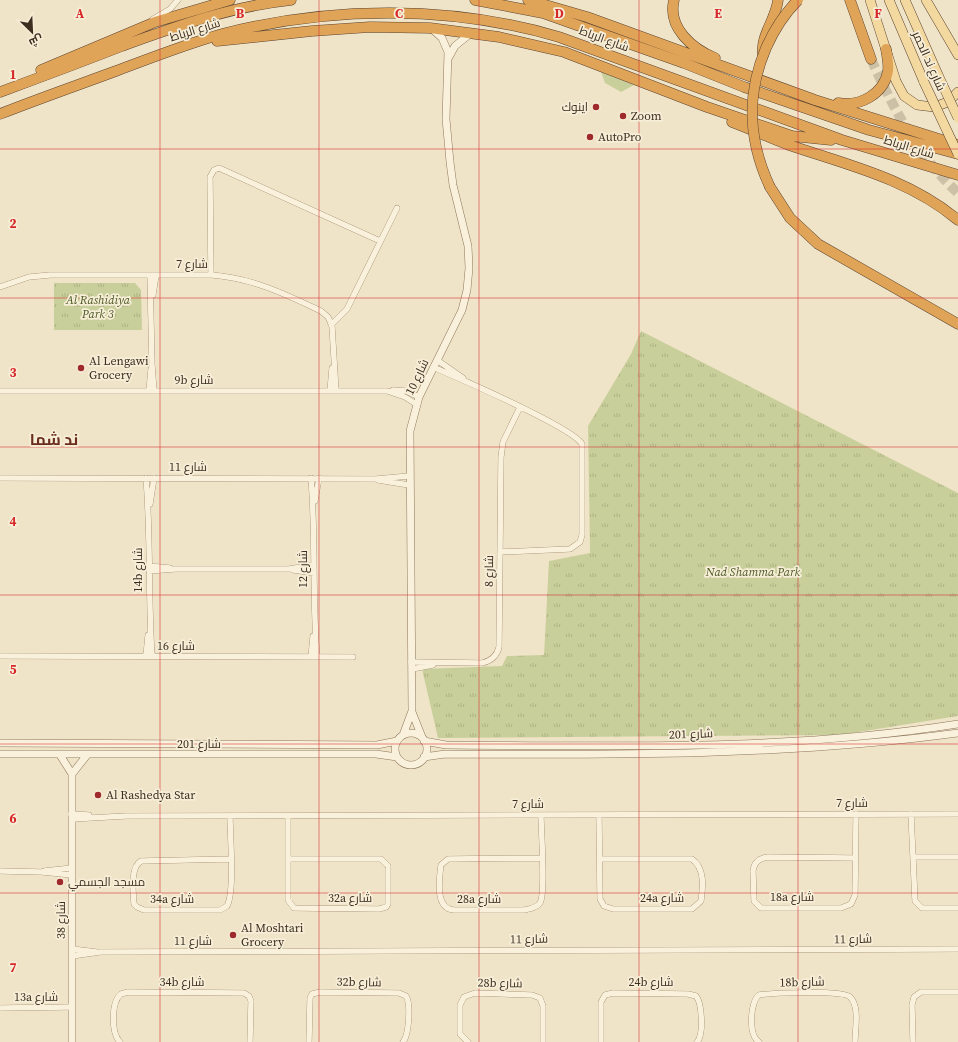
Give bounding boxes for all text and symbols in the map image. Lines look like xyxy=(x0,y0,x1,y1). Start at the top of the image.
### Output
text: A xyxy=(76,5,85,22)
text: B xyxy=(236,5,245,22)
text: C xyxy=(395,5,403,22)
text: D xyxy=(554,5,564,22)
text: E xyxy=(714,5,722,22)
text: F xyxy=(874,5,882,22)
north arrow xyxy=(12,12,52,52)
street label: شارع الرباط xyxy=(168,15,222,45)
street label: شارع الرباط xyxy=(577,23,631,55)
street label: شارع ند الحمر xyxy=(908,28,949,94)
text: ش xyxy=(26,31,45,50)
text: 1 xyxy=(9,66,17,83)
place label: اينوك xyxy=(562,99,588,115)
marker: اينوك xyxy=(591,102,601,112)
place label: Zoom xyxy=(631,108,662,124)
marker: Zoom xyxy=(618,111,628,121)
place label: AutoPro xyxy=(598,129,642,145)
marker: AutoPro xyxy=(585,132,595,142)
street label: شارع الرباط xyxy=(882,132,936,162)
text: 2 xyxy=(9,215,17,232)
street label: شارع 7 xyxy=(176,256,208,272)
park label: Al Rashidiya Park 3 xyxy=(65,292,131,322)
place label: Al Lengawi Grocery xyxy=(89,353,149,383)
street label: شارع 10 xyxy=(401,356,433,398)
marker: Al Lengawi Grocery xyxy=(76,363,86,373)
text: 3 xyxy=(9,364,17,381)
street label: 9b شارع xyxy=(175,372,214,388)
district label: ند شما xyxy=(30,428,78,450)
street label: شارع 11 xyxy=(169,459,207,475)
text: 4 xyxy=(9,513,17,530)
street label: 14b شارع xyxy=(130,547,146,592)
street label: شارع 12 xyxy=(295,550,311,588)
street label: شارع 8 xyxy=(481,555,497,587)
park label: Nad Shamma Park xyxy=(705,564,800,580)
street label: شارع 16 xyxy=(157,638,195,654)
text: 5 xyxy=(9,661,17,678)
street label: شارع 201 xyxy=(669,725,713,743)
street label: شارع 201 xyxy=(177,736,221,752)
place label: Al Rashedya Star xyxy=(106,787,195,803)
marker: Al Rashedya Star xyxy=(93,790,103,800)
street label: شارع 7 xyxy=(836,795,868,811)
street label: شارع 7 xyxy=(512,796,544,812)
text: 6 xyxy=(9,810,17,827)
place label: مسجد الجسمي xyxy=(68,874,145,892)
marker: مسجد الجسمي xyxy=(55,877,65,887)
street label: 18a شارع xyxy=(770,889,814,905)
street label: 32a شارع xyxy=(328,890,372,906)
street label: 24a شارع xyxy=(640,890,684,906)
street label: 34a شارع xyxy=(150,891,194,907)
street label: 28a شارع xyxy=(457,891,501,907)
street label: شارع 38 xyxy=(53,901,69,939)
place label: Al Moshtari Grocery xyxy=(241,920,304,950)
marker: Al Moshtari Grocery xyxy=(228,930,238,940)
street label: شارع 11 xyxy=(510,931,548,947)
street label: شارع 11 xyxy=(834,931,872,947)
street label: شارع 11 xyxy=(174,933,212,949)
text: 7 xyxy=(9,959,17,976)
street label: 34b شارع xyxy=(160,974,205,990)
street label: 32b شارع xyxy=(336,974,382,990)
street label: 24b شارع xyxy=(629,974,674,990)
street label: 18b شارع xyxy=(779,974,825,990)
street label: 28b شارع xyxy=(477,975,523,991)
street label: 13a شارع xyxy=(14,989,58,1005)

